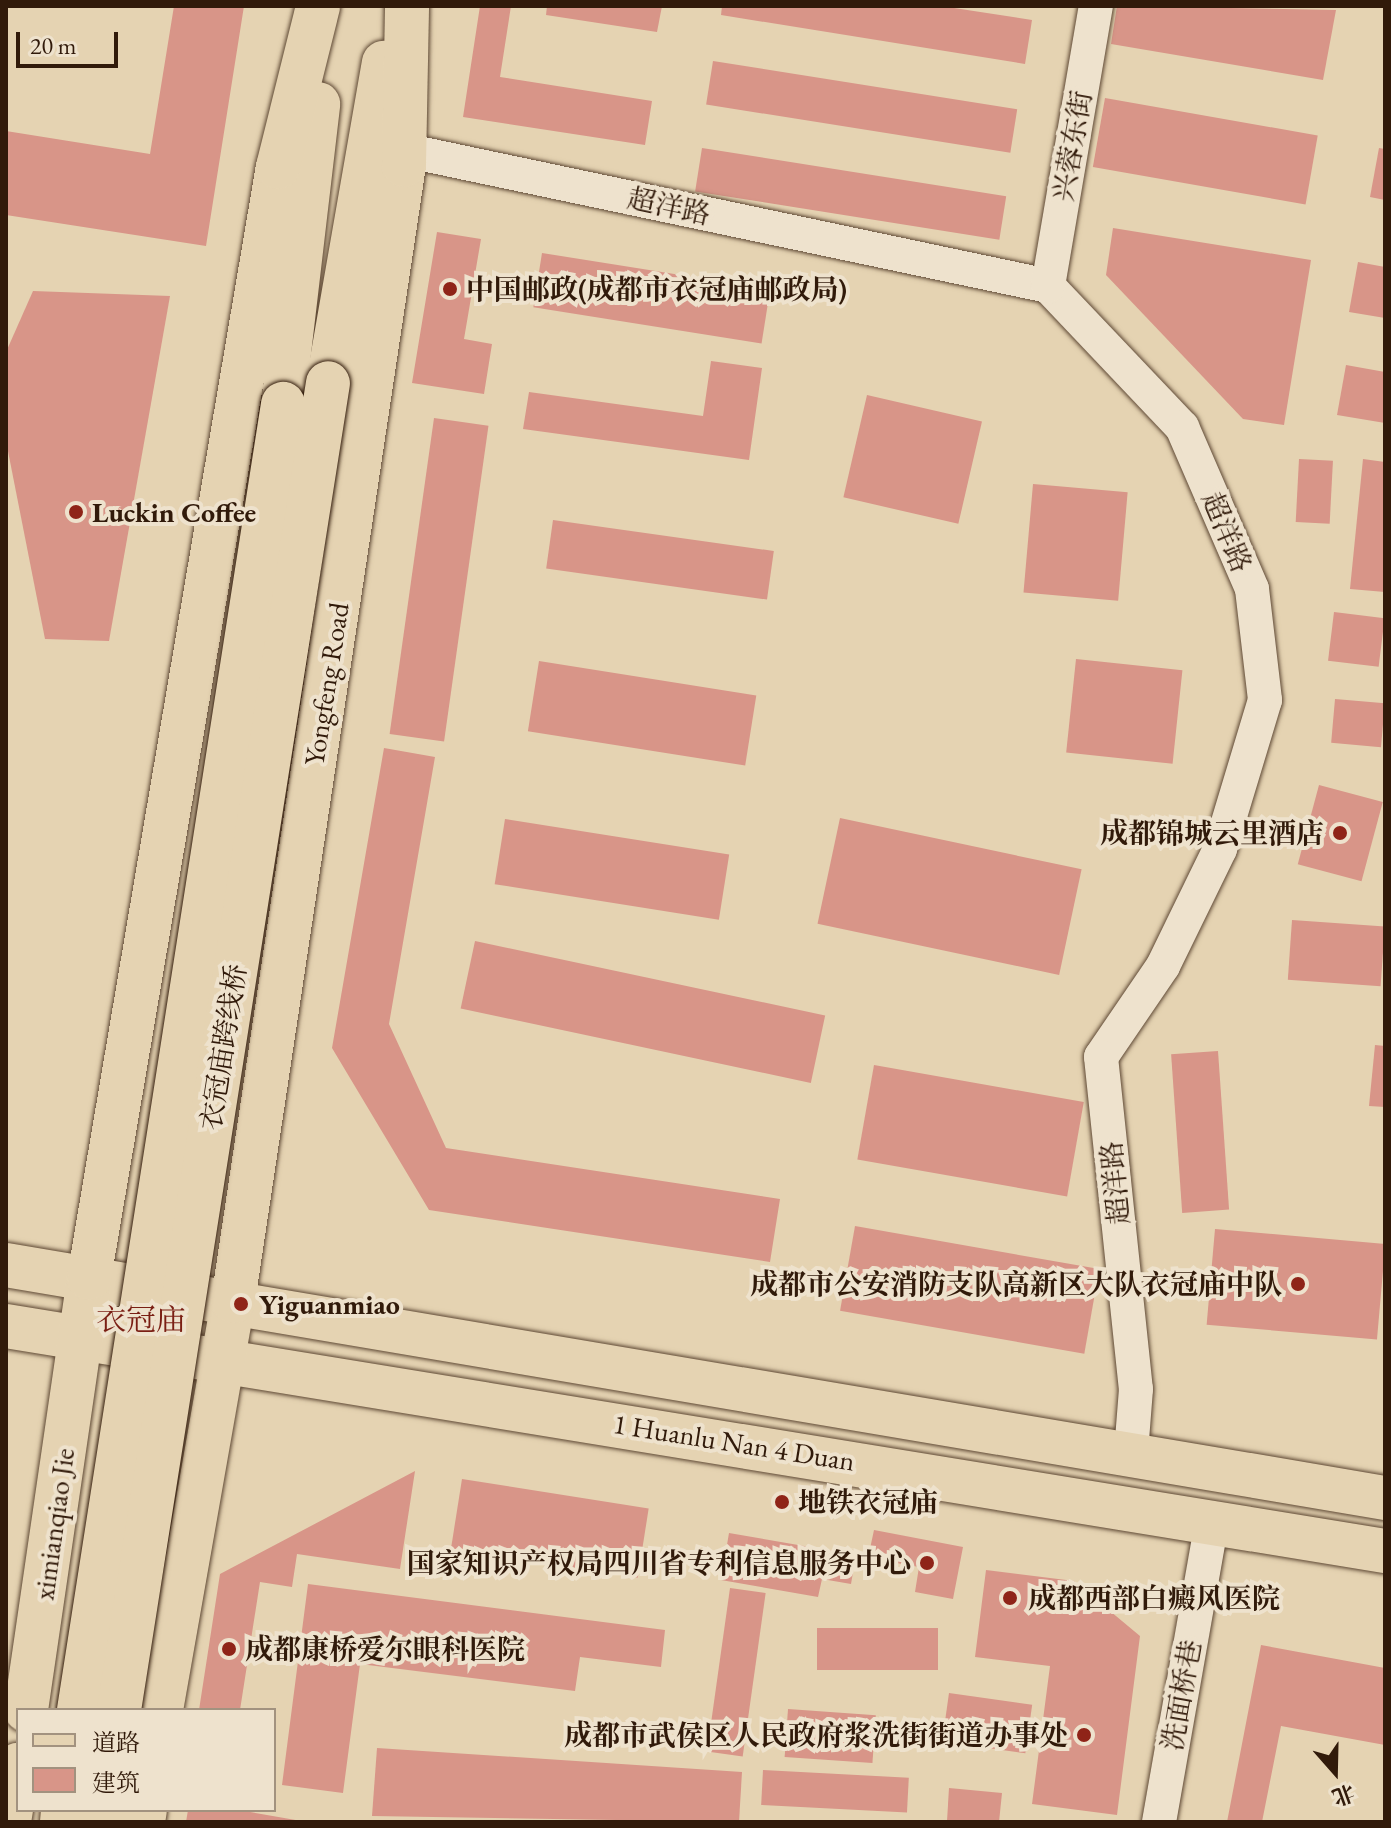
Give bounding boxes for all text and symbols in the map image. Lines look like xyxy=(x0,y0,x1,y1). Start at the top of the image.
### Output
scale bar xyxy=(20,16,122,66)
text: 20 m xyxy=(30,30,77,61)
street label: 兴蓉东街 xyxy=(1046,88,1098,204)
street label: 超洋路 xyxy=(624,181,714,231)
place label: 中国邮政(成都市衣冠庙邮政局) xyxy=(466,272,847,306)
marker: 中国邮政(成都市衣冠庙邮政局) xyxy=(441,280,459,298)
street label: 超洋路 xyxy=(1195,487,1259,577)
place label: Luckin Coffee xyxy=(92,495,256,529)
marker: Luckin Coffee xyxy=(67,503,85,521)
street label: Yongfeng Road xyxy=(297,600,355,768)
place label: 成都锦城云里酒店 xyxy=(1100,816,1324,850)
marker: 成都锦城云里酒店 xyxy=(1331,824,1349,842)
street label: 衣冠庙跨线桥 xyxy=(193,961,253,1133)
street label: 超洋路 xyxy=(1094,1139,1136,1227)
place label: 成都市公安消防支队高新区大队衣冠庙中队 xyxy=(750,1267,1282,1301)
marker: 成都市公安消防支队高新区大队衣冠庙中队 xyxy=(1289,1275,1307,1293)
place label: Yiguanmiao xyxy=(259,1287,400,1321)
marker: Yiguanmiao xyxy=(230,1293,252,1315)
district label: 衣冠庙 xyxy=(96,1302,186,1338)
street label: 1 Huanlu Nan 4 Duan xyxy=(611,1406,857,1478)
street label: ximianqiao Jie xyxy=(27,1446,81,1602)
place label: 地铁衣冠庙 xyxy=(798,1485,938,1519)
marker: 地铁衣冠庙 xyxy=(773,1493,791,1511)
place label: 国家知识产权局四川省专利信息服务中心 xyxy=(407,1546,911,1580)
marker: 国家知识产权局四川省专利信息服务中心 xyxy=(918,1554,936,1572)
place label: 成都西部白癜风医院 xyxy=(1028,1581,1280,1615)
marker: 成都西部白癜风医院 xyxy=(999,1587,1021,1609)
place label: 成都康桥爱尔眼科医院 xyxy=(245,1632,525,1666)
street label: 洗面桥巷 xyxy=(1155,1637,1207,1753)
marker: 成都康桥爱尔眼科医院 xyxy=(220,1640,238,1658)
legend xyxy=(16,1708,276,1812)
place label: 成都市武侯区人民政府浆洗街街道办事处 xyxy=(564,1718,1068,1752)
marker: 成都市武侯区人民政府浆洗街街道办事处 xyxy=(1075,1726,1093,1744)
text: 道路 xyxy=(92,1727,140,1758)
north arrow xyxy=(1295,1732,1375,1812)
text: 建筑 xyxy=(92,1767,140,1798)
text: 北 xyxy=(1328,1778,1359,1812)

